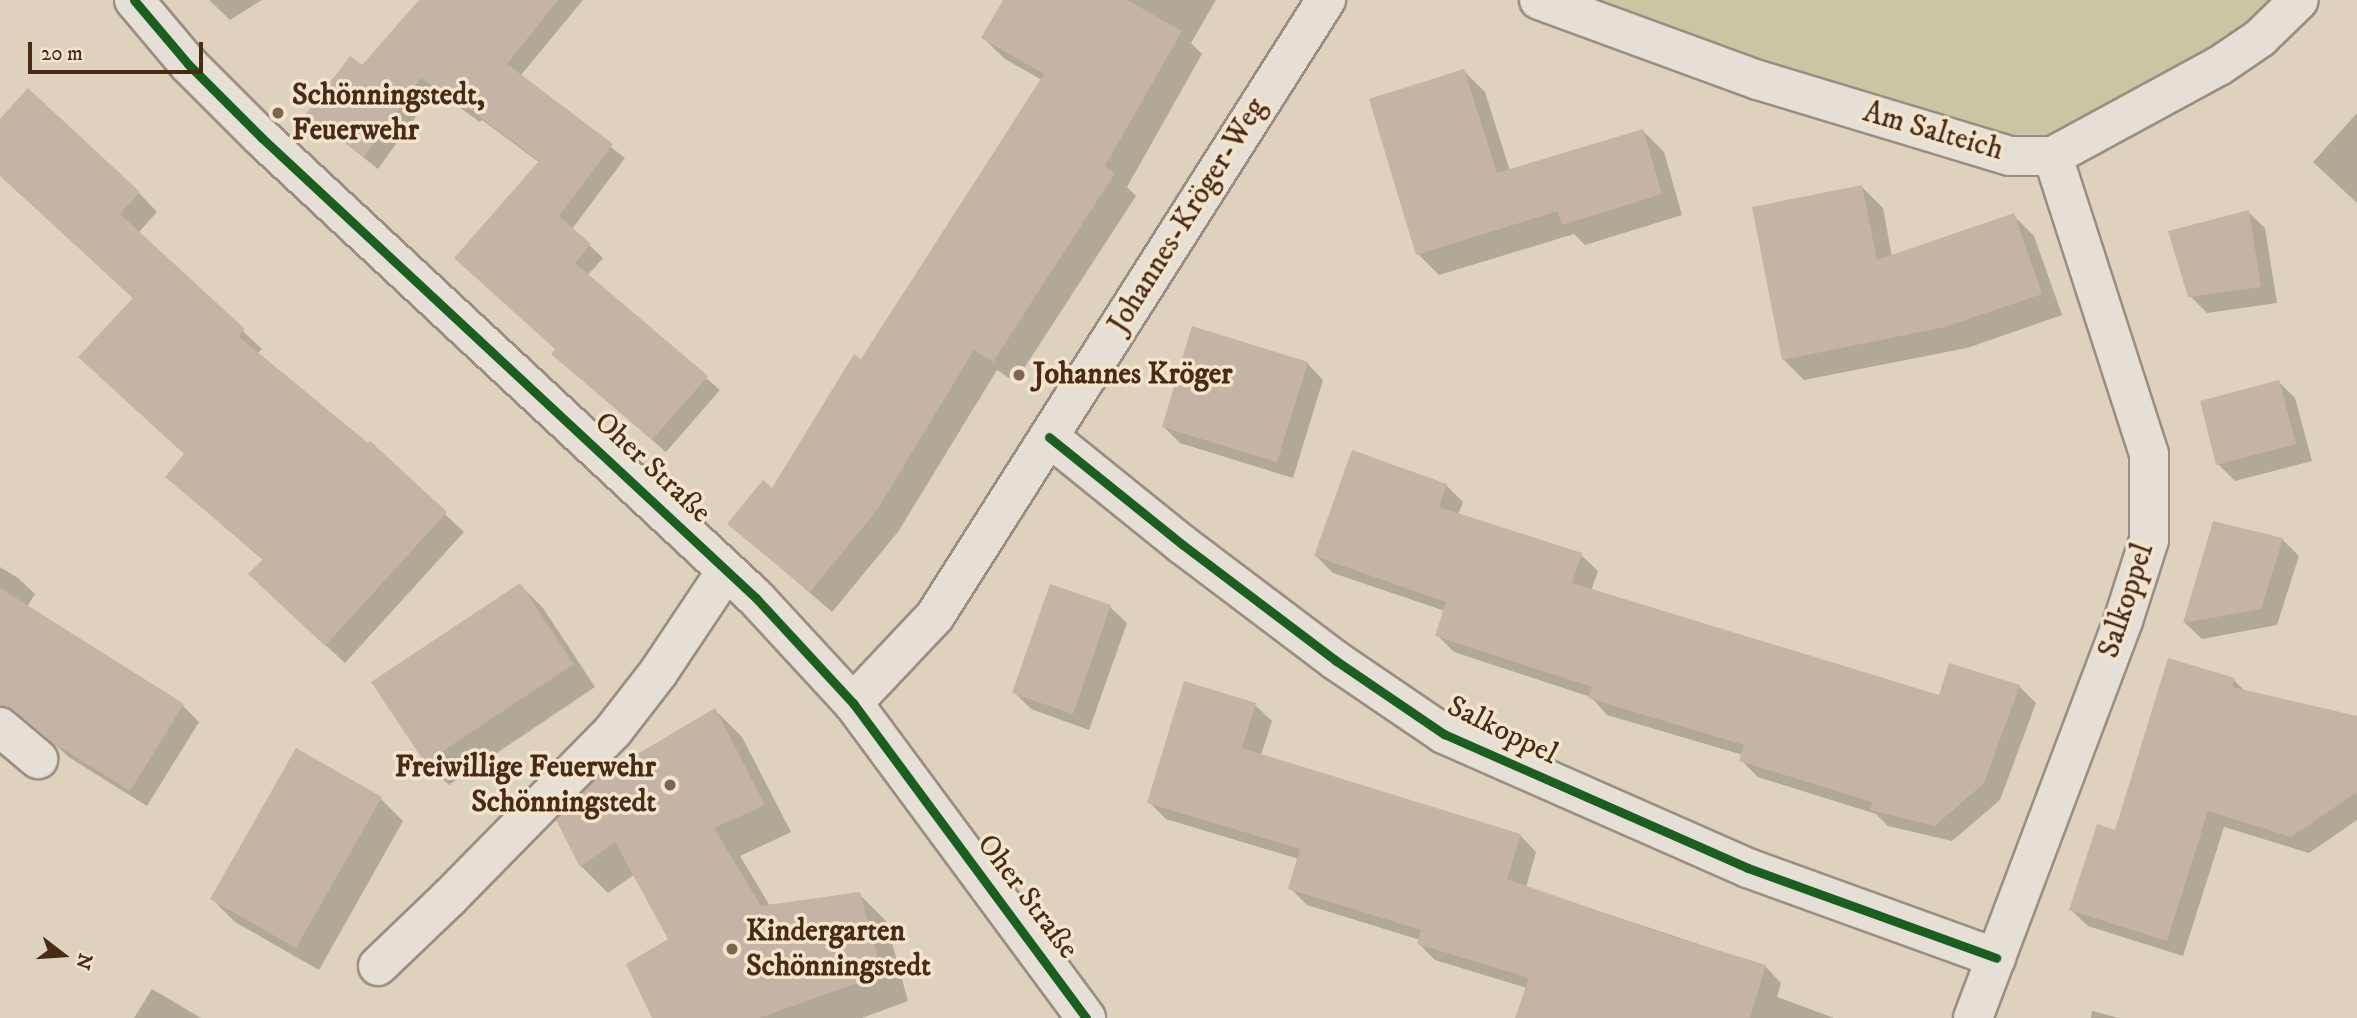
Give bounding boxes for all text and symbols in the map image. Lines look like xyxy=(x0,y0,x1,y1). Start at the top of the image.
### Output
scale bar xyxy=(32,28,206,72)
text: 20 m xyxy=(41,41,83,67)
place label: Schönningstedt, Feuerwehr xyxy=(292,78,485,148)
street label: Johannes-Kröger-Weg xyxy=(1101,92,1275,340)
street label: Am Salteich xyxy=(1859,95,2007,169)
marker: Schönningstedt, Feuerwehr xyxy=(270,105,286,121)
place label: Johannes Kröger xyxy=(1033,357,1232,393)
marker: Johannes Kröger xyxy=(1011,367,1027,383)
street label: Oher Straße xyxy=(586,405,718,531)
street label: Salkoppel xyxy=(2092,539,2162,663)
street label: Salkoppel xyxy=(1441,689,1563,773)
place label: Freiwillige Feuerwehr Schönningstedt xyxy=(395,750,656,820)
marker: Freiwillige Feuerwehr Schönningstedt xyxy=(662,777,678,793)
street label: Oher Straße xyxy=(969,828,1085,966)
place label: Kindergarten Schönningstedt xyxy=(746,914,931,984)
north arrow xyxy=(28,920,98,990)
marker: Kindergarten Schönningstedt xyxy=(724,941,740,957)
text: N xyxy=(70,950,97,972)

